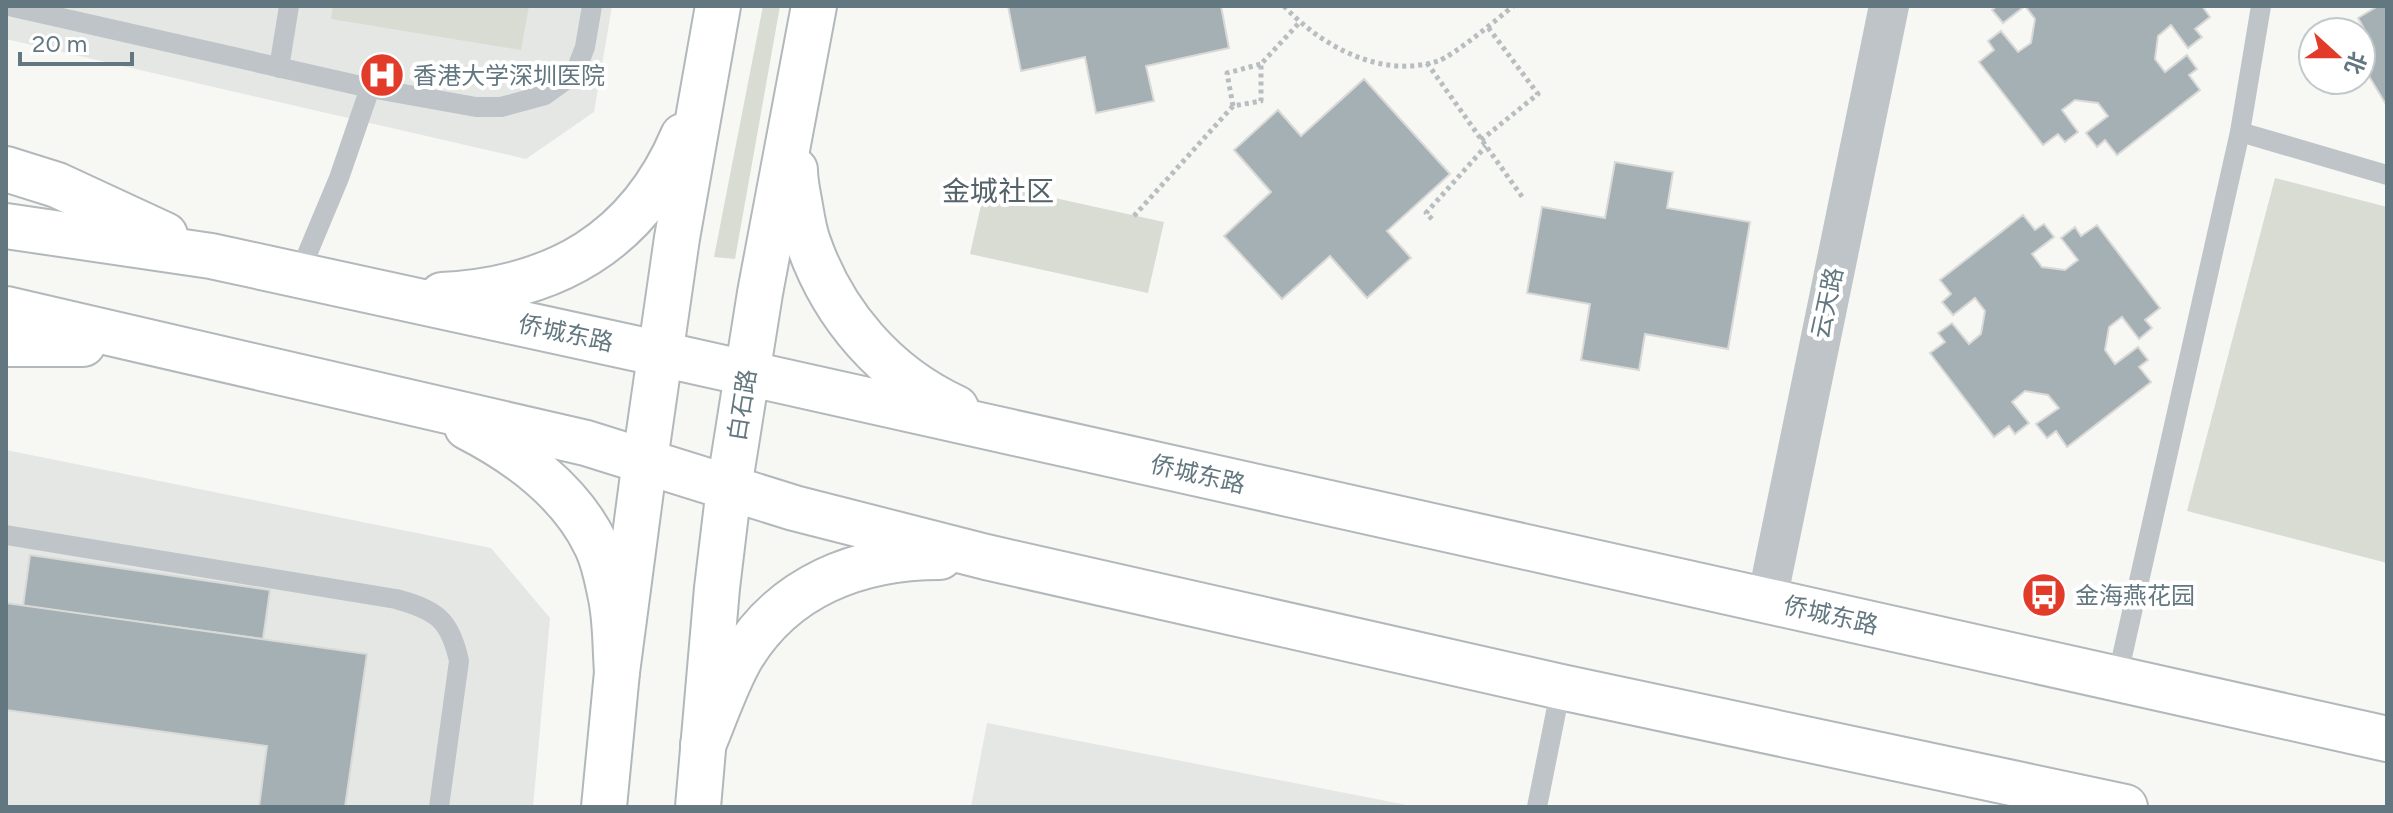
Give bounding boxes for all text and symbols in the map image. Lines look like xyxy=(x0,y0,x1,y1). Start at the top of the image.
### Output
scale bar xyxy=(20,16,132,66)
north arrow xyxy=(2297,16,2377,96)
text: 20 m xyxy=(32,29,87,58)
text: 北 xyxy=(2339,48,2372,78)
hospital icon: 香港大学深圳医院 xyxy=(358,51,406,99)
place label: 香港大学深圳医院 xyxy=(413,61,605,90)
district label: 金城社区 xyxy=(942,174,1054,208)
street label: 云天路 xyxy=(1805,265,1849,341)
street label: 侨城东路 xyxy=(516,309,616,357)
street label: 白石路 xyxy=(722,367,762,443)
street label: 侨城东路 xyxy=(1148,449,1248,499)
bus stop icon: 金海燕花园 xyxy=(2020,571,2068,619)
place label: 金海燕花园 xyxy=(2075,581,2195,610)
street label: 侨城东路 xyxy=(1781,590,1881,640)

